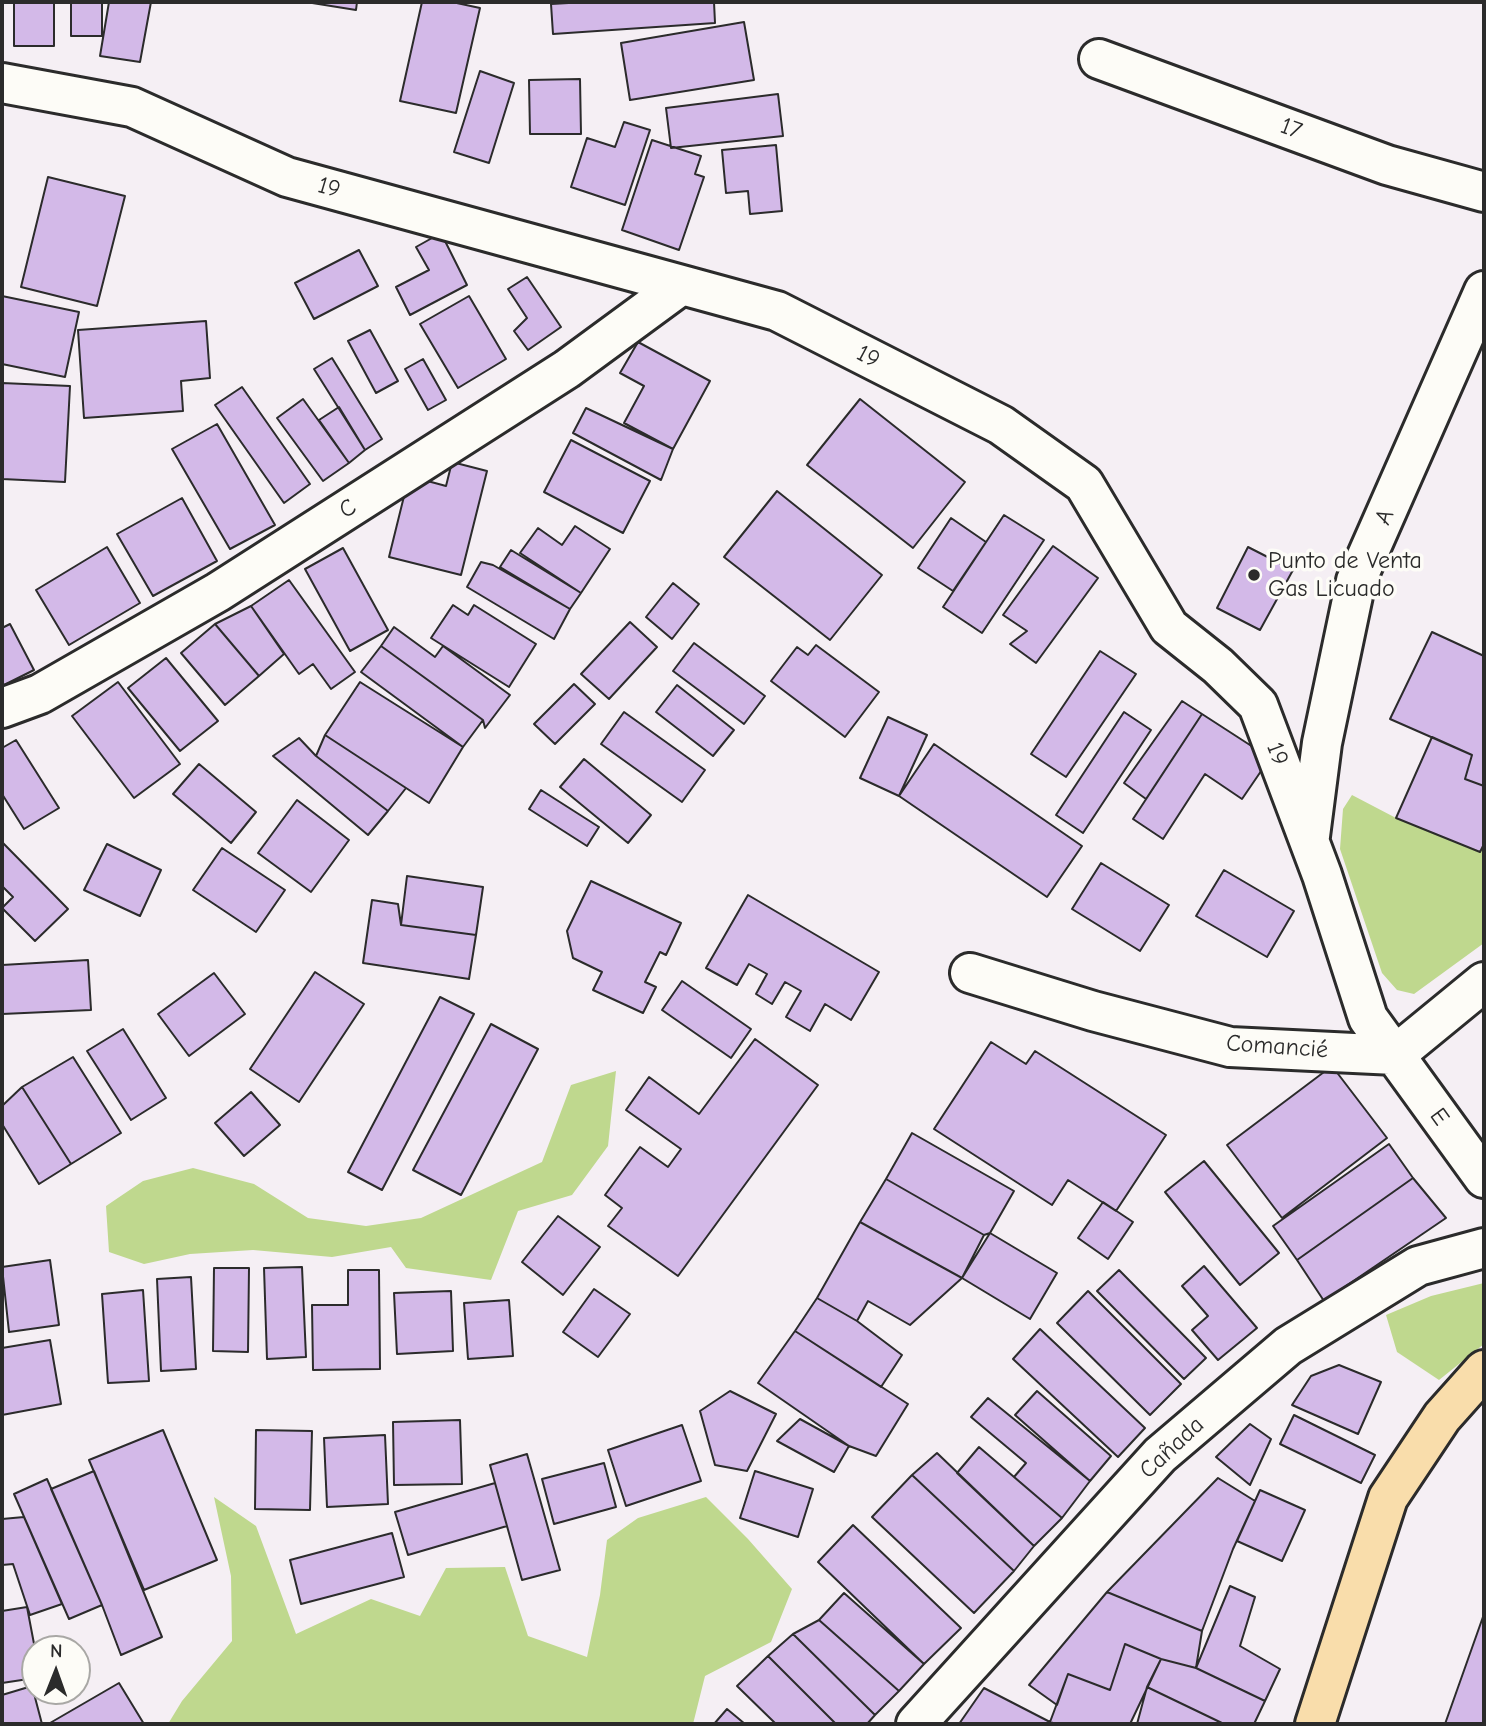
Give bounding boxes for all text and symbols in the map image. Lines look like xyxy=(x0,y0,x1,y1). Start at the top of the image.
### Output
street label: 17 xyxy=(1276,112,1306,146)
street label: 19 xyxy=(314,171,344,205)
street label: 19 xyxy=(852,339,884,375)
street label: C xyxy=(334,493,362,525)
street label: A xyxy=(1369,505,1401,529)
place label: Punto de Venta Gas Licuado xyxy=(1268,547,1422,603)
marker: Punto de Venta Gas Licuado xyxy=(1246,567,1262,583)
street label: 19 xyxy=(1260,738,1294,770)
street label: Comancié xyxy=(1225,1029,1329,1065)
street label: E xyxy=(1423,1103,1455,1131)
street label: Cañada xyxy=(1134,1411,1210,1485)
north arrow xyxy=(21,1635,91,1705)
text: N xyxy=(50,1640,63,1662)

